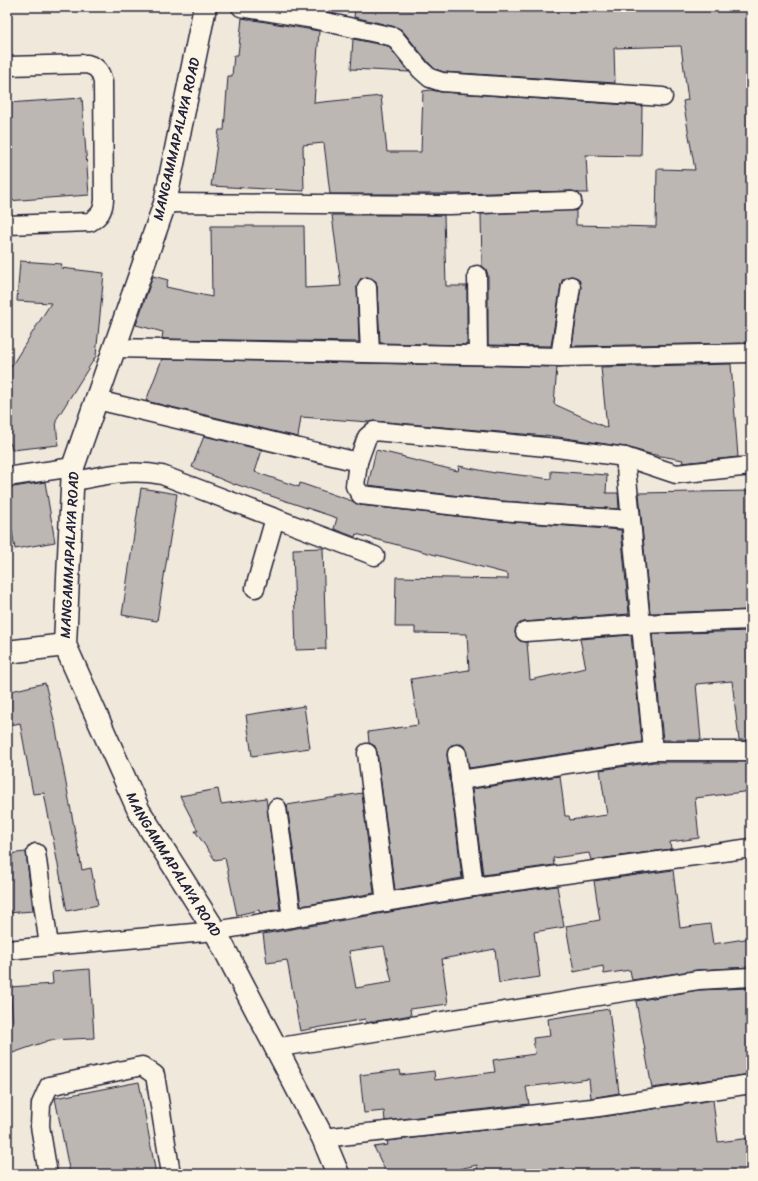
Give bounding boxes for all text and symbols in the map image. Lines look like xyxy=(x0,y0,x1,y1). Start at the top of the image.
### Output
street label: MANGAMMAPALAYA ROAD xyxy=(146,55,208,223)
street label: MANGAMMAPALAYA ROAD xyxy=(53,471,86,639)
street label: MANGAMMAPALAYA ROAD xyxy=(119,788,228,942)

